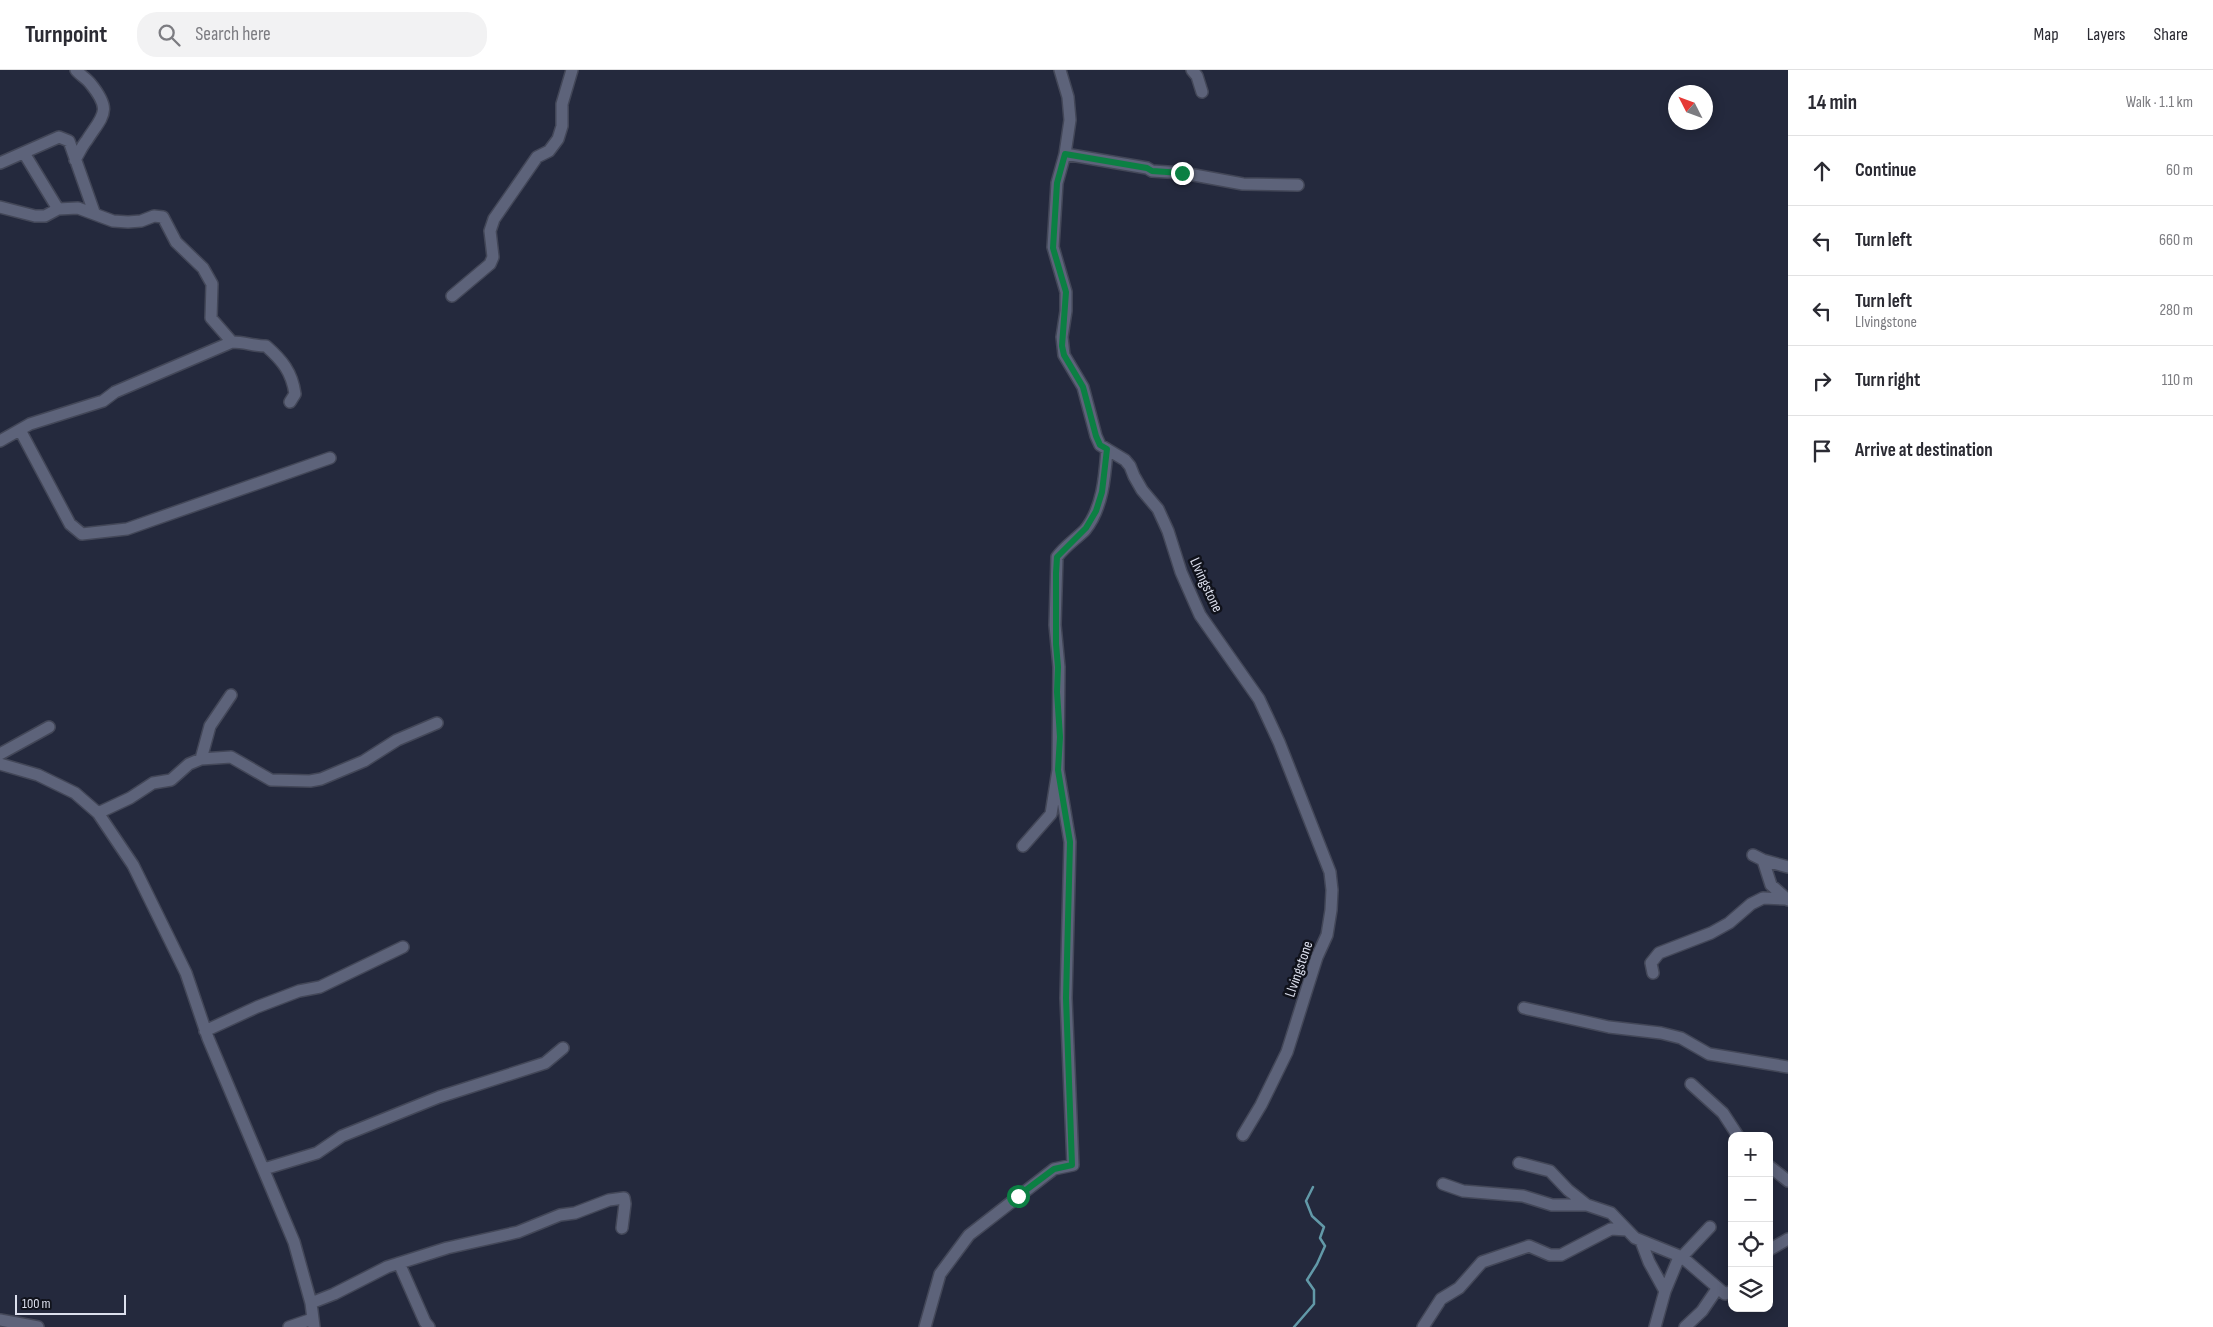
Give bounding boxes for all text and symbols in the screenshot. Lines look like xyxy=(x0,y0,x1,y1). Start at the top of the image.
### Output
search box xyxy=(137,12,487,57)
text: Turnpoint xyxy=(25,20,107,49)
icon: search xyxy=(155,21,183,49)
text: Search here xyxy=(195,23,271,46)
text: Map xyxy=(2034,24,2059,45)
text: Layers xyxy=(2087,24,2126,45)
text: Share xyxy=(2154,24,2188,45)
north arrow xyxy=(1668,85,1713,130)
text: 14 min xyxy=(1808,90,1857,115)
text: Walk · 1.1 km xyxy=(2126,93,2193,112)
icon: ahead xyxy=(1808,157,1836,185)
text: Continue xyxy=(1855,159,1916,182)
text: 60 m xyxy=(2166,161,2193,180)
route end xyxy=(1171,162,1194,185)
icon: left xyxy=(1808,227,1836,255)
text: Turn left xyxy=(1855,229,1912,252)
text: 660 m xyxy=(2159,231,2193,250)
text: Turn left xyxy=(1855,290,1912,313)
icon: left xyxy=(1808,297,1836,325)
text: 280 m xyxy=(2159,301,2193,320)
text: LIvingstone xyxy=(1855,313,1917,332)
icon: right xyxy=(1808,367,1836,395)
text: Turn right xyxy=(1855,369,1920,392)
text: 110 m xyxy=(2162,371,2193,390)
icon: arrive xyxy=(1808,437,1836,465)
text: Arrive at destination xyxy=(1855,439,1993,462)
street label: LIvingstone xyxy=(1185,555,1227,615)
street label: LIvingstone xyxy=(1281,938,1317,1000)
map controls xyxy=(1728,1132,1773,1312)
button: + xyxy=(1728,1132,1773,1177)
button: − xyxy=(1728,1177,1773,1222)
route start xyxy=(1007,1185,1030,1208)
button: locate xyxy=(1728,1222,1773,1267)
button: layers xyxy=(1728,1267,1773,1312)
scale bar xyxy=(15,1292,126,1315)
text: 100 m xyxy=(22,1295,51,1312)

